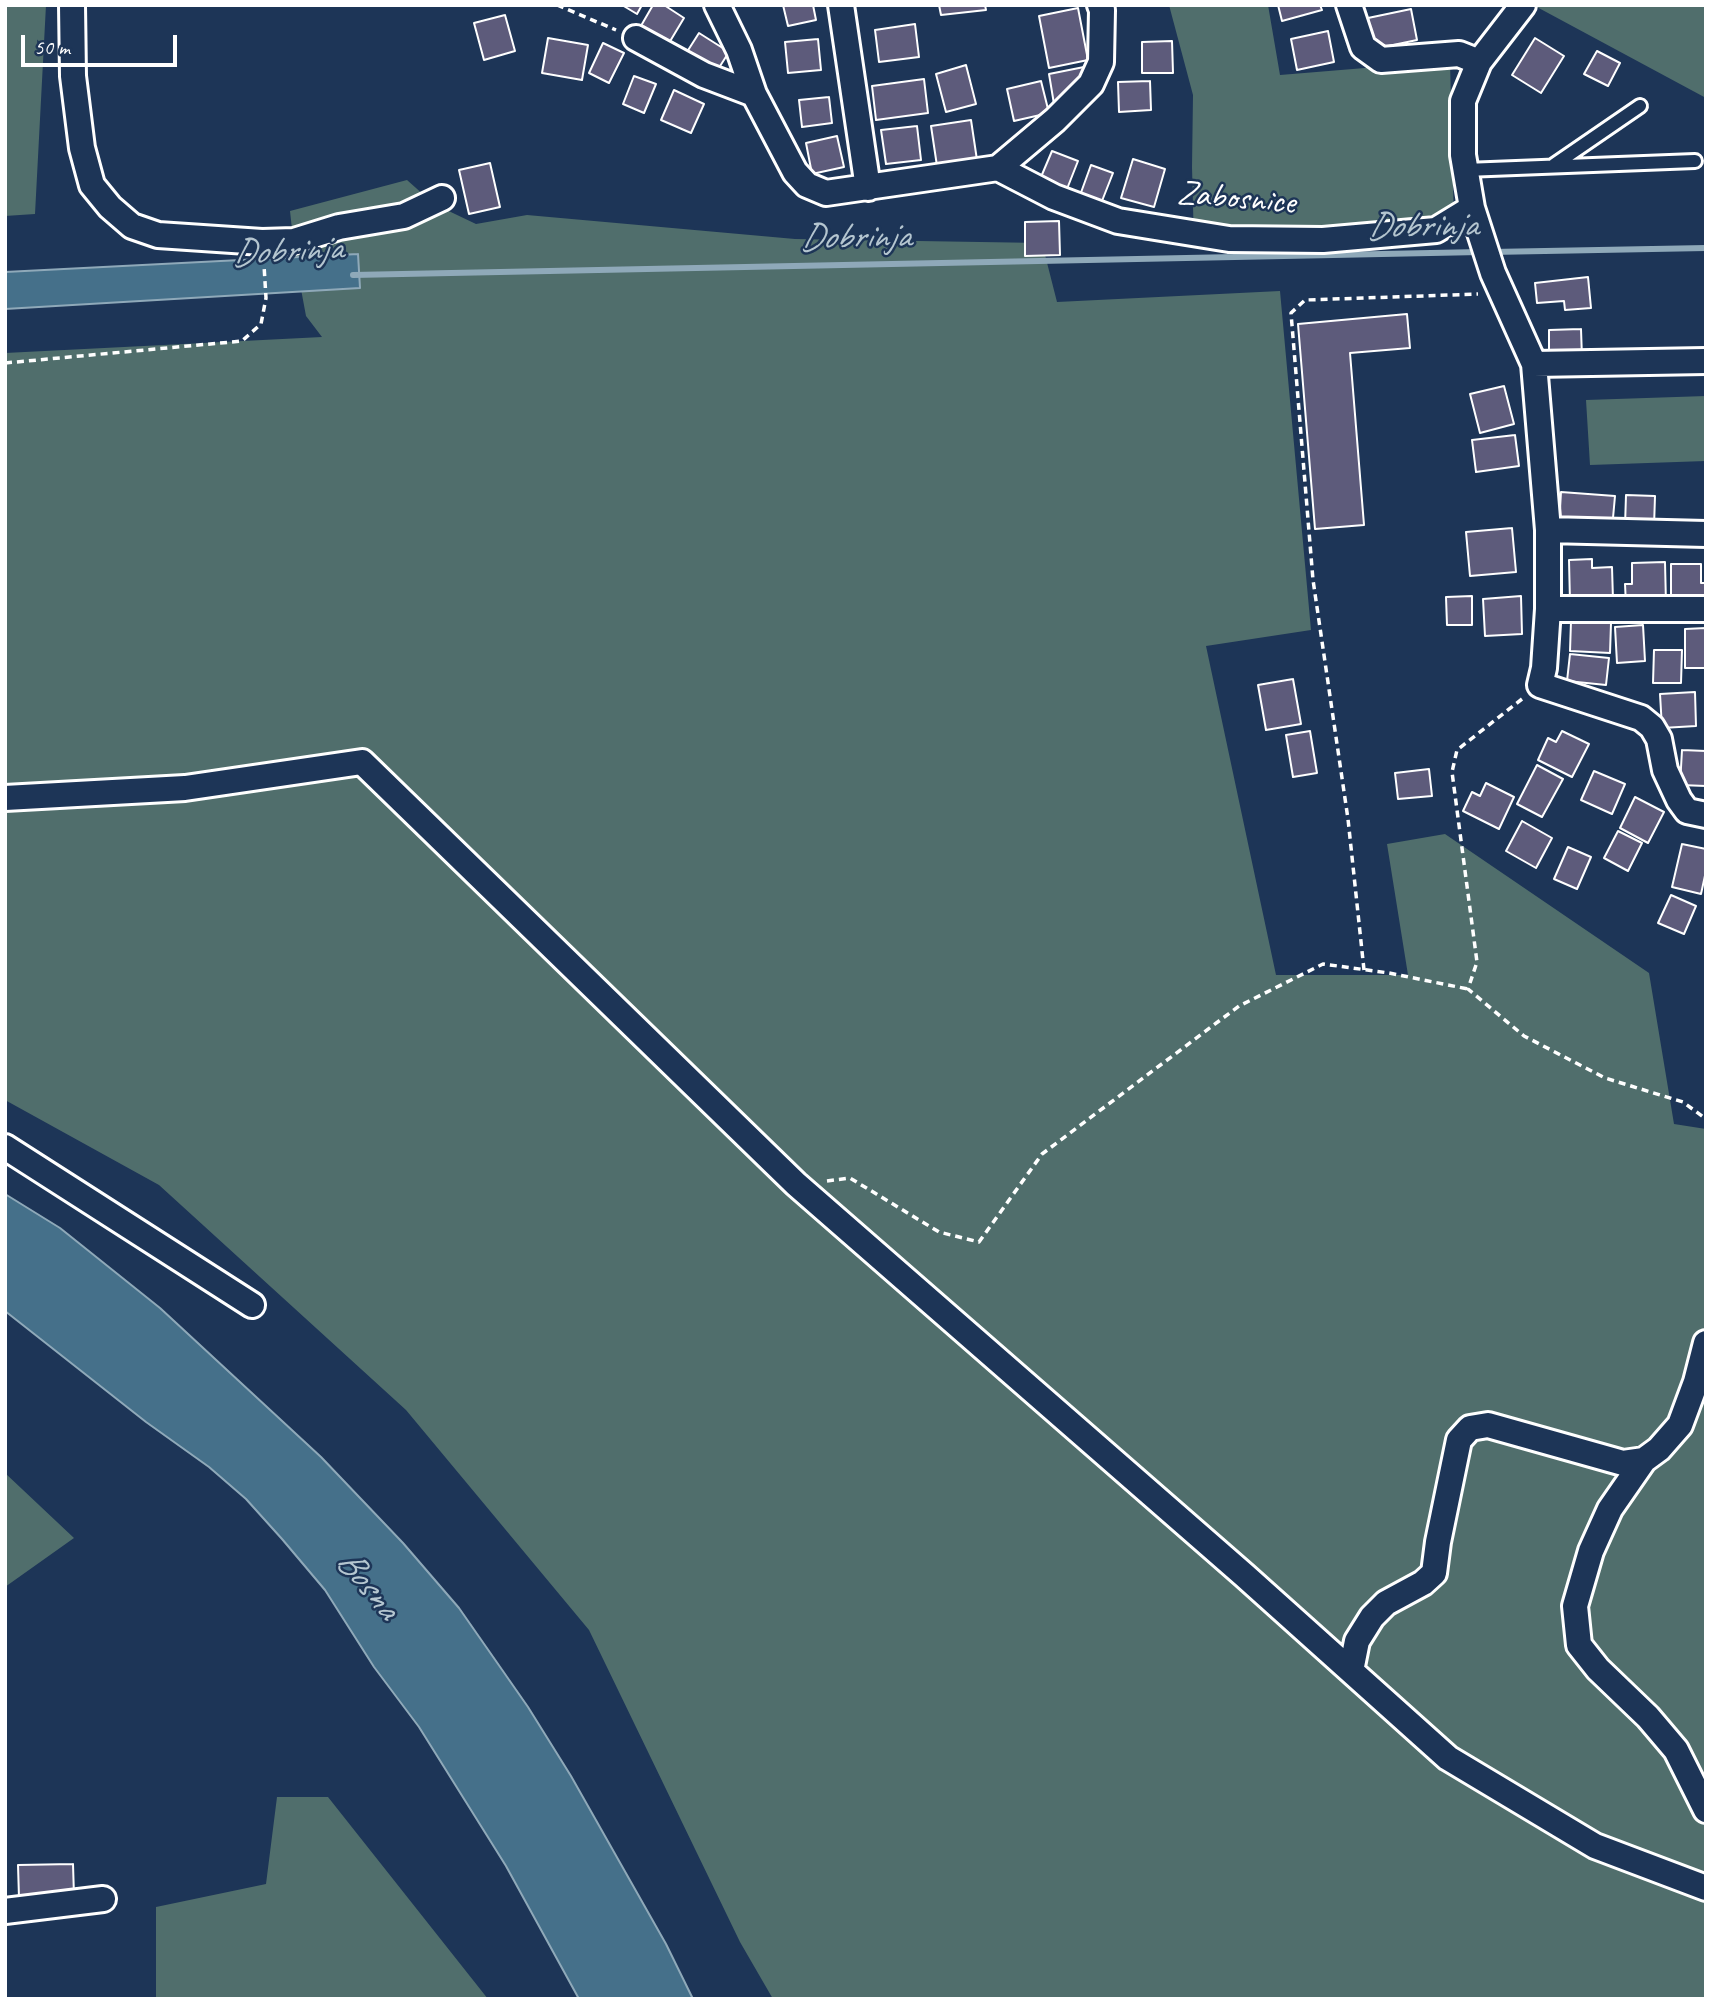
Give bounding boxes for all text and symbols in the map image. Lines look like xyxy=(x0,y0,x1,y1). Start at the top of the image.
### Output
scale bar xyxy=(24,21,180,65)
text: 50 m xyxy=(34,34,70,60)
street label: Zabosnice xyxy=(1175,173,1297,225)
water label: Dobrinja xyxy=(1366,204,1478,250)
water label: Dobrinja xyxy=(799,215,911,261)
water label: Dobrinja xyxy=(231,227,343,277)
water label: Bosna xyxy=(326,1541,408,1629)

